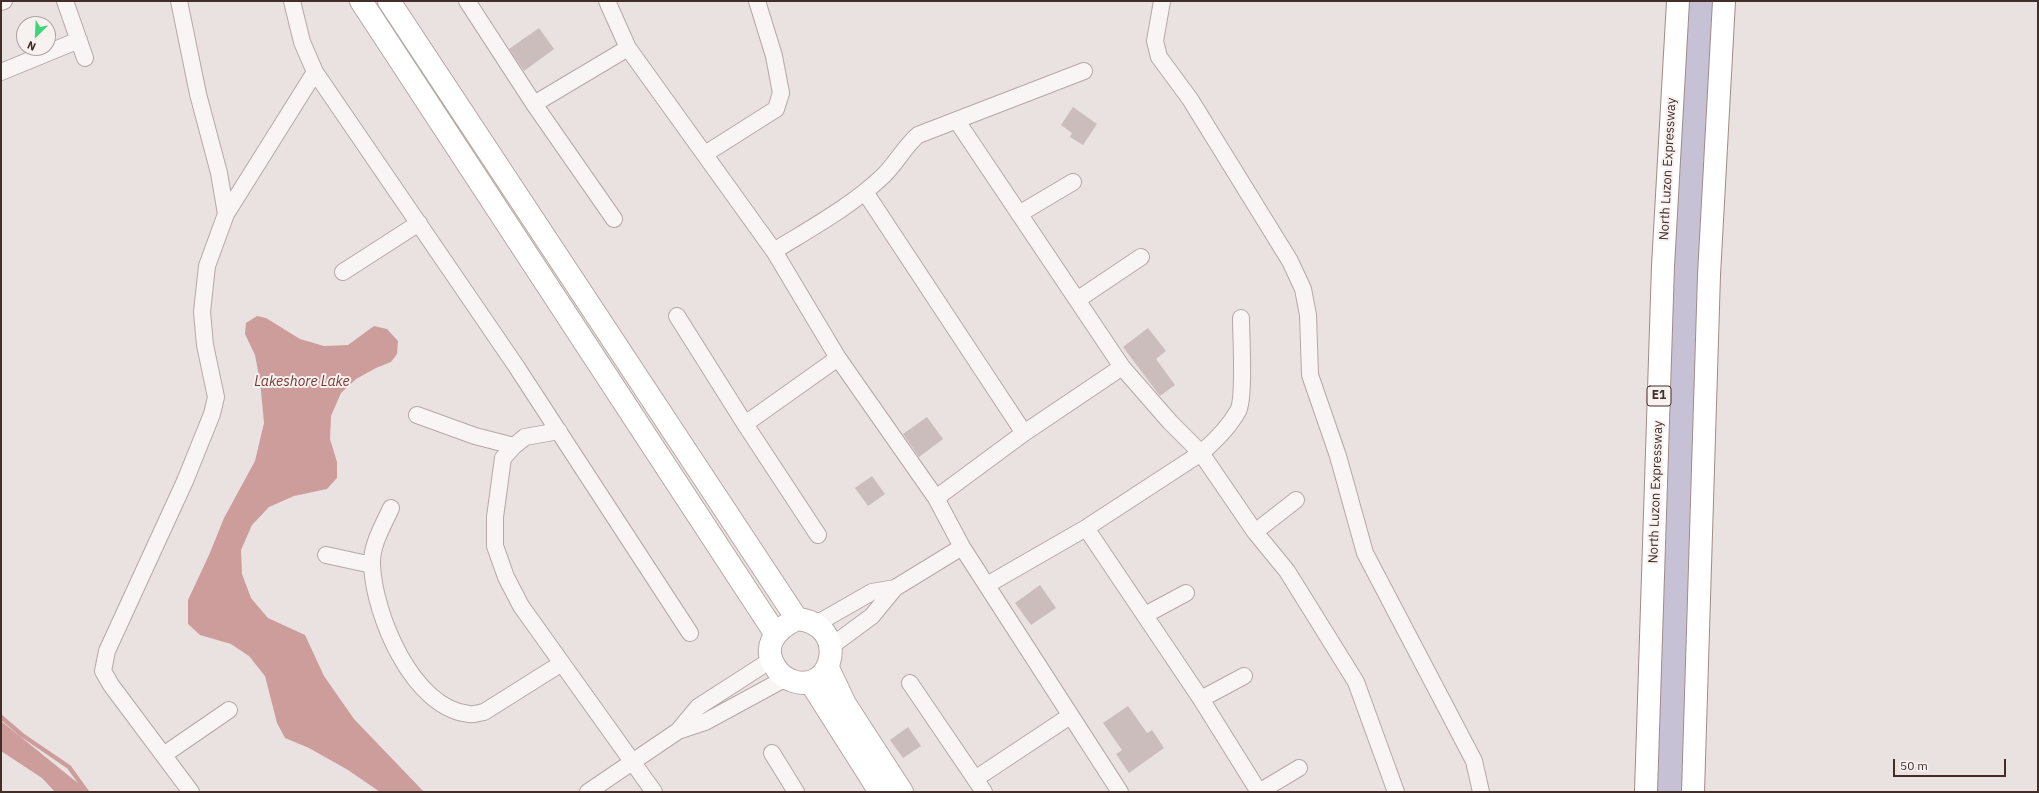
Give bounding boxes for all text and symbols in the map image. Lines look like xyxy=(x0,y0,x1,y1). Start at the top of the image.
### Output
north arrow xyxy=(16,16,56,56)
text: N xyxy=(25,38,38,54)
street label: North Luzon Expressway xyxy=(1656,97,1680,241)
water label: Lakeshore Lake xyxy=(254,374,350,390)
road number: E1 xyxy=(1647,386,1671,406)
street label: North Luzon Expressway xyxy=(1646,420,1666,564)
scale bar xyxy=(1895,751,2008,777)
text: 50 m xyxy=(1900,758,1928,773)

